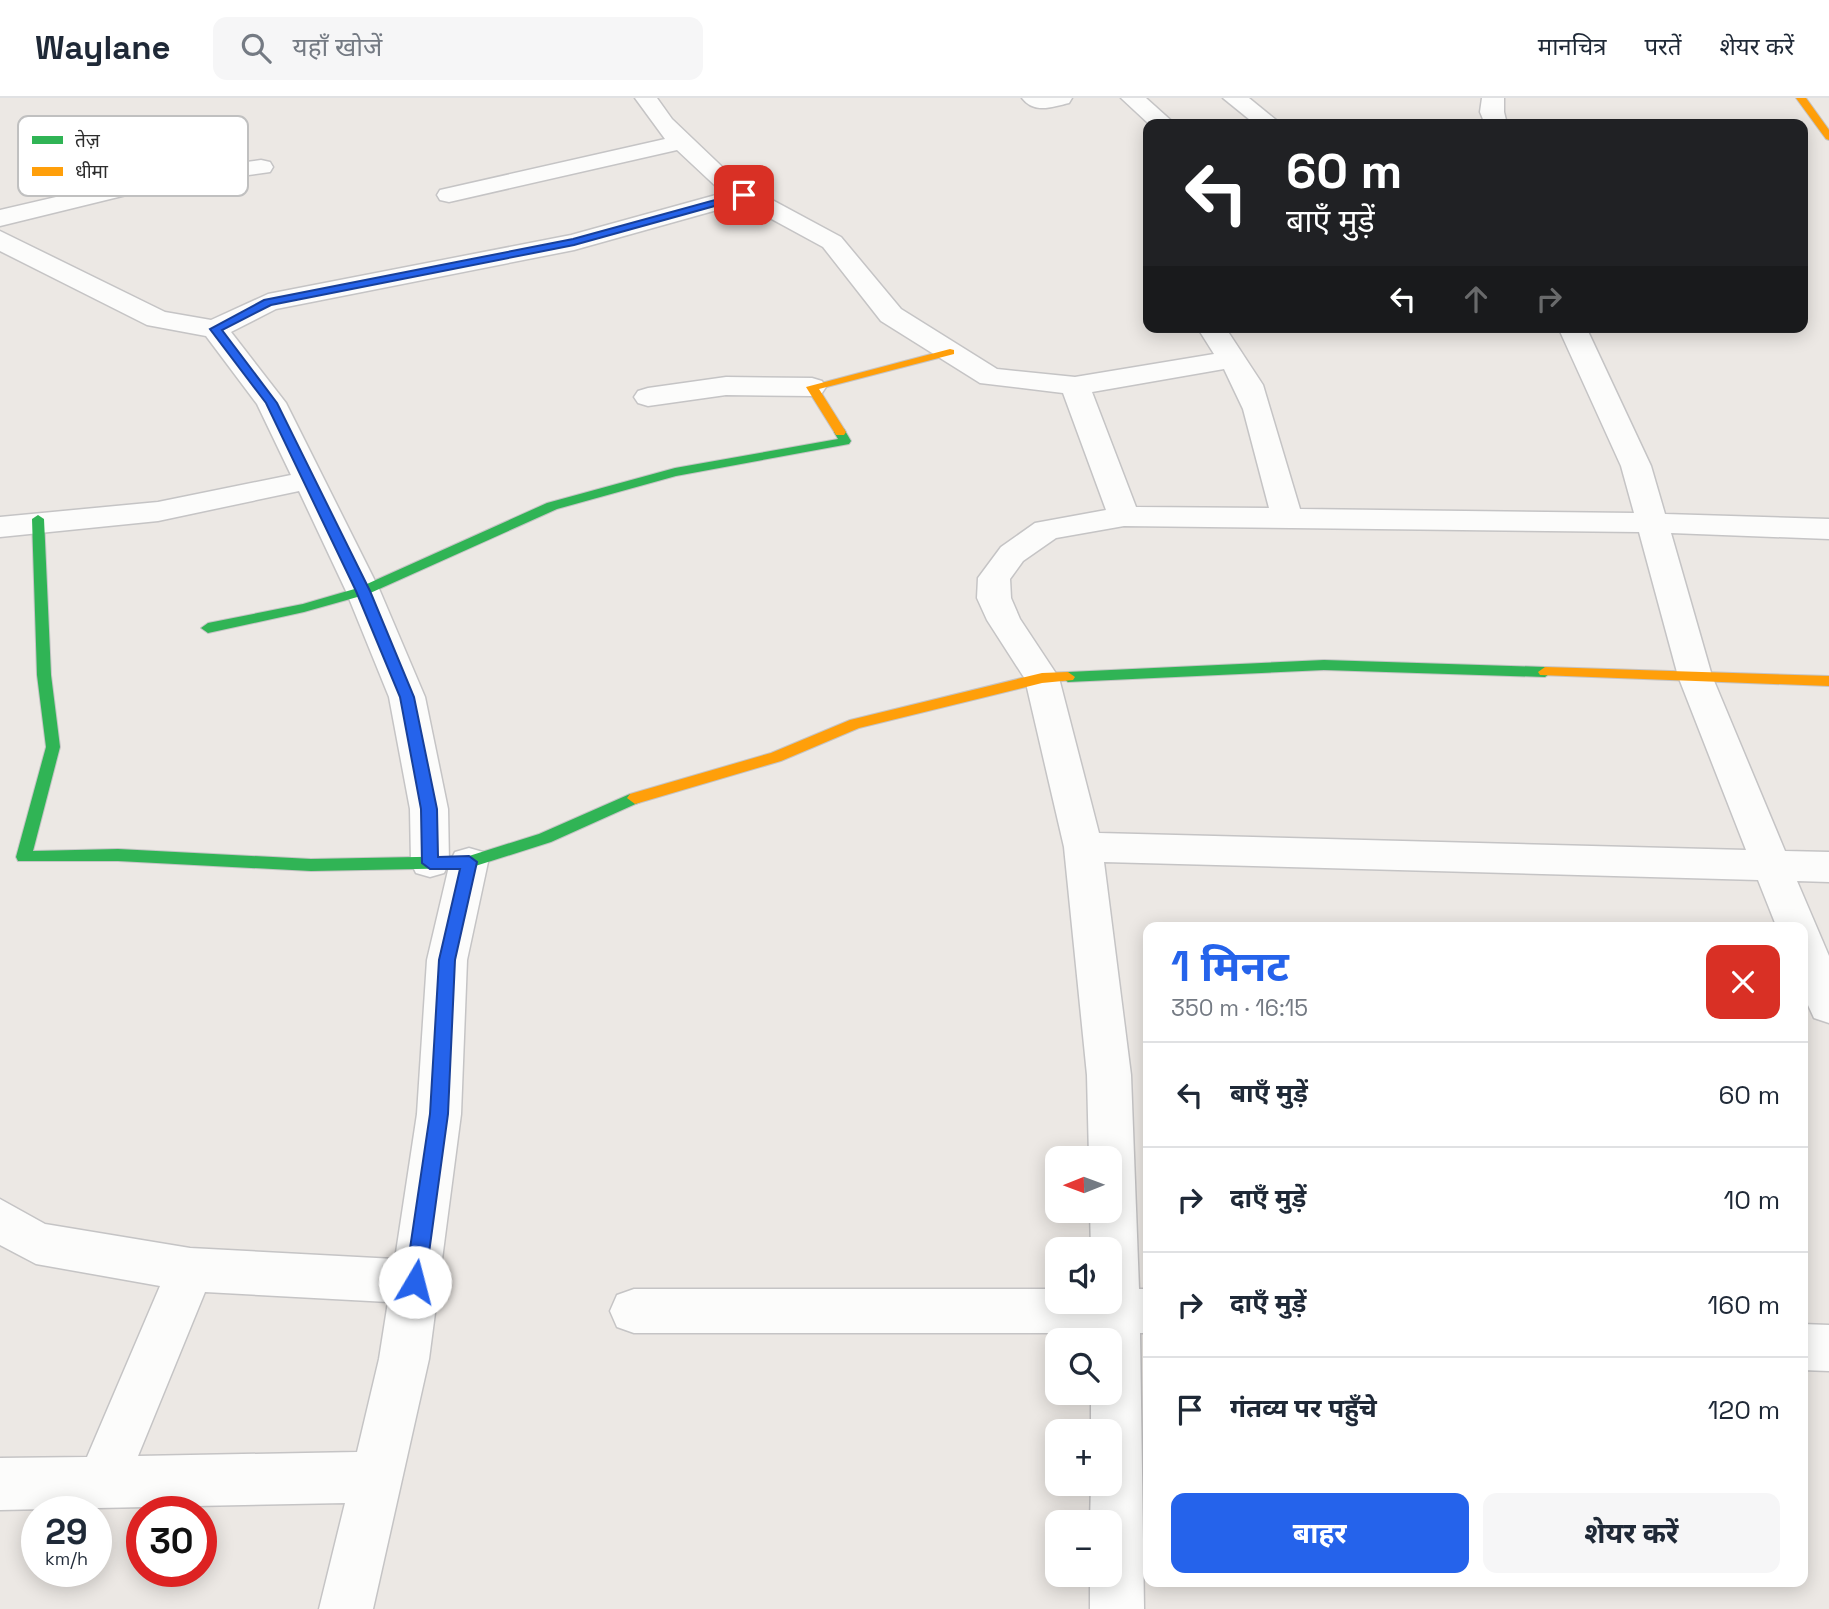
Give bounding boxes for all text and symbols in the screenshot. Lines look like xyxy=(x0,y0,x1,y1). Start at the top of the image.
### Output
search box xyxy=(213,17,703,80)
text: Waylane xyxy=(35,27,171,69)
icon: search xyxy=(237,29,275,67)
text: यहाँ खोजें xyxy=(293,30,382,64)
text: मानचित्र xyxy=(1538,31,1606,62)
text: परतें xyxy=(1644,31,1682,62)
text: शेयर करें xyxy=(1720,31,1794,62)
legend xyxy=(18,116,248,196)
text: तेज़ xyxy=(75,128,101,153)
text: 60 m xyxy=(1286,140,1402,202)
icon: left xyxy=(1171,147,1262,238)
text: धीमा xyxy=(75,159,109,184)
pin xyxy=(714,165,774,225)
icon: arrive xyxy=(725,176,763,214)
text: बाएँ मुड़ें xyxy=(1286,201,1375,241)
icon: left xyxy=(1384,280,1422,318)
icon: ahead xyxy=(1457,280,1495,318)
icon: right xyxy=(1530,280,1568,318)
text: 1 मिनट xyxy=(1171,940,1289,993)
button: close xyxy=(1706,945,1780,1019)
text: 350 m · 16:15 xyxy=(1171,993,1308,1023)
icon: left xyxy=(1171,1076,1209,1114)
text: बाएँ मुड़ें xyxy=(1230,1076,1308,1110)
text: 60 m xyxy=(1718,1078,1780,1112)
north arrow xyxy=(1045,1146,1122,1223)
map controls xyxy=(1045,1146,1122,1587)
icon: right xyxy=(1171,1181,1209,1219)
text: दाएँ मुड़ें xyxy=(1230,1181,1306,1215)
text: 10 m xyxy=(1723,1183,1780,1217)
button: sound xyxy=(1045,1237,1122,1314)
position arrow xyxy=(378,1245,452,1319)
icon: right xyxy=(1171,1286,1209,1324)
text: दाएँ मुड़ें xyxy=(1230,1286,1306,1320)
text: 160 m xyxy=(1708,1288,1780,1322)
button: search xyxy=(1045,1328,1122,1405)
icon: arrive xyxy=(1171,1391,1209,1429)
text: गंतव्य पर पहुँचे xyxy=(1230,1391,1377,1425)
text: 120 m xyxy=(1708,1393,1780,1427)
button: + xyxy=(1045,1419,1122,1496)
button: बाहर xyxy=(1171,1493,1469,1573)
button: शेयर करें xyxy=(1483,1493,1780,1573)
speed limit sign: 30 xyxy=(126,1496,217,1587)
text: 29 xyxy=(45,1510,88,1554)
button: − xyxy=(1045,1510,1122,1587)
text: km/h xyxy=(45,1547,88,1570)

